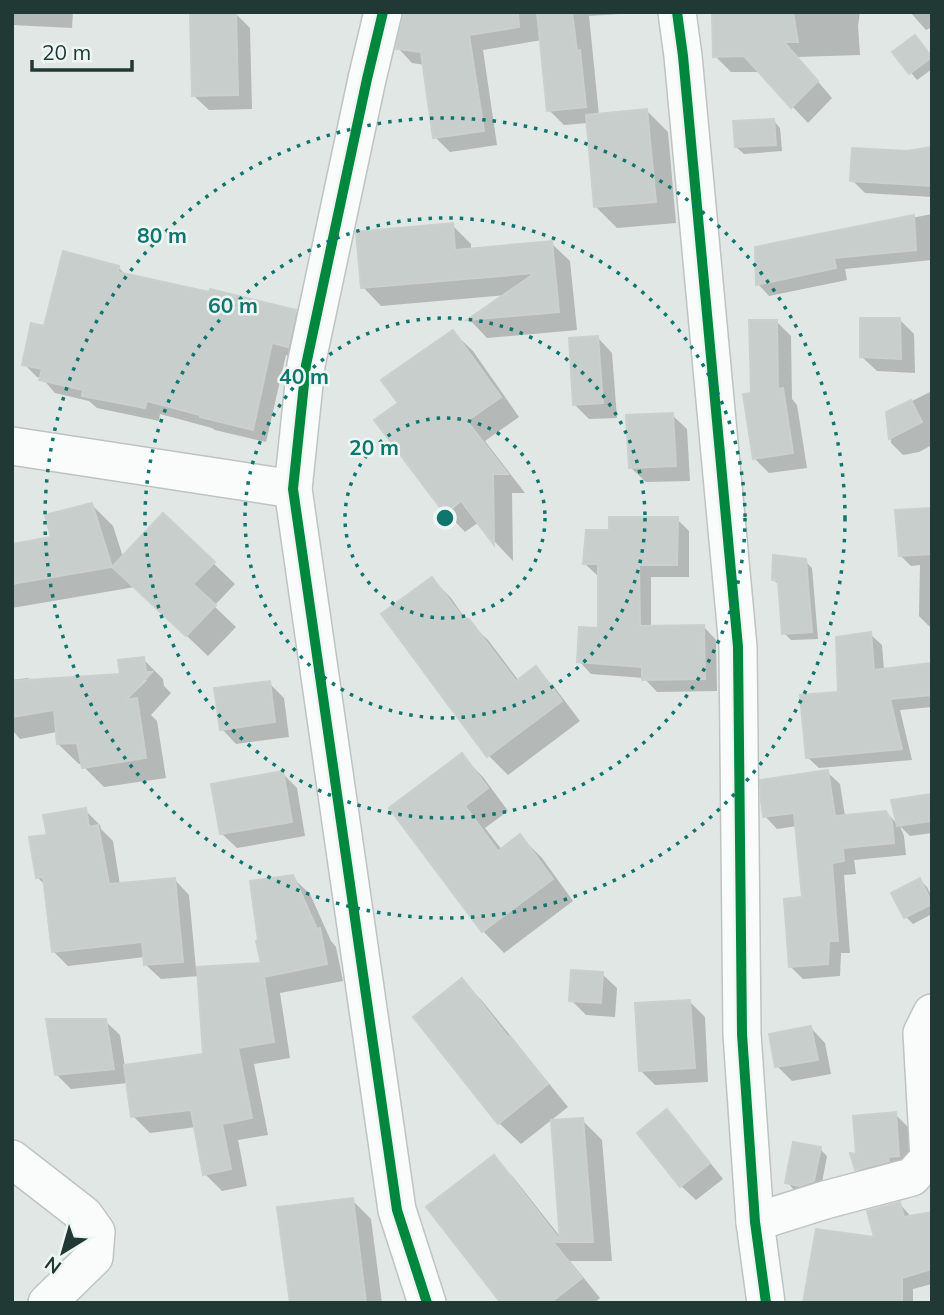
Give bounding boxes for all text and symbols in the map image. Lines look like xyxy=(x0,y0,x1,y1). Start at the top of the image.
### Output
scale bar xyxy=(32,28,131,72)
text: 20 m xyxy=(42,39,91,65)
text: 80 m xyxy=(137,222,187,248)
text: 60 m xyxy=(208,292,258,318)
text: 40 m xyxy=(279,363,329,389)
text: 20 m xyxy=(349,434,399,460)
centre of rings xyxy=(433,506,457,530)
north arrow xyxy=(28,1217,98,1287)
text: N xyxy=(40,1252,66,1279)

